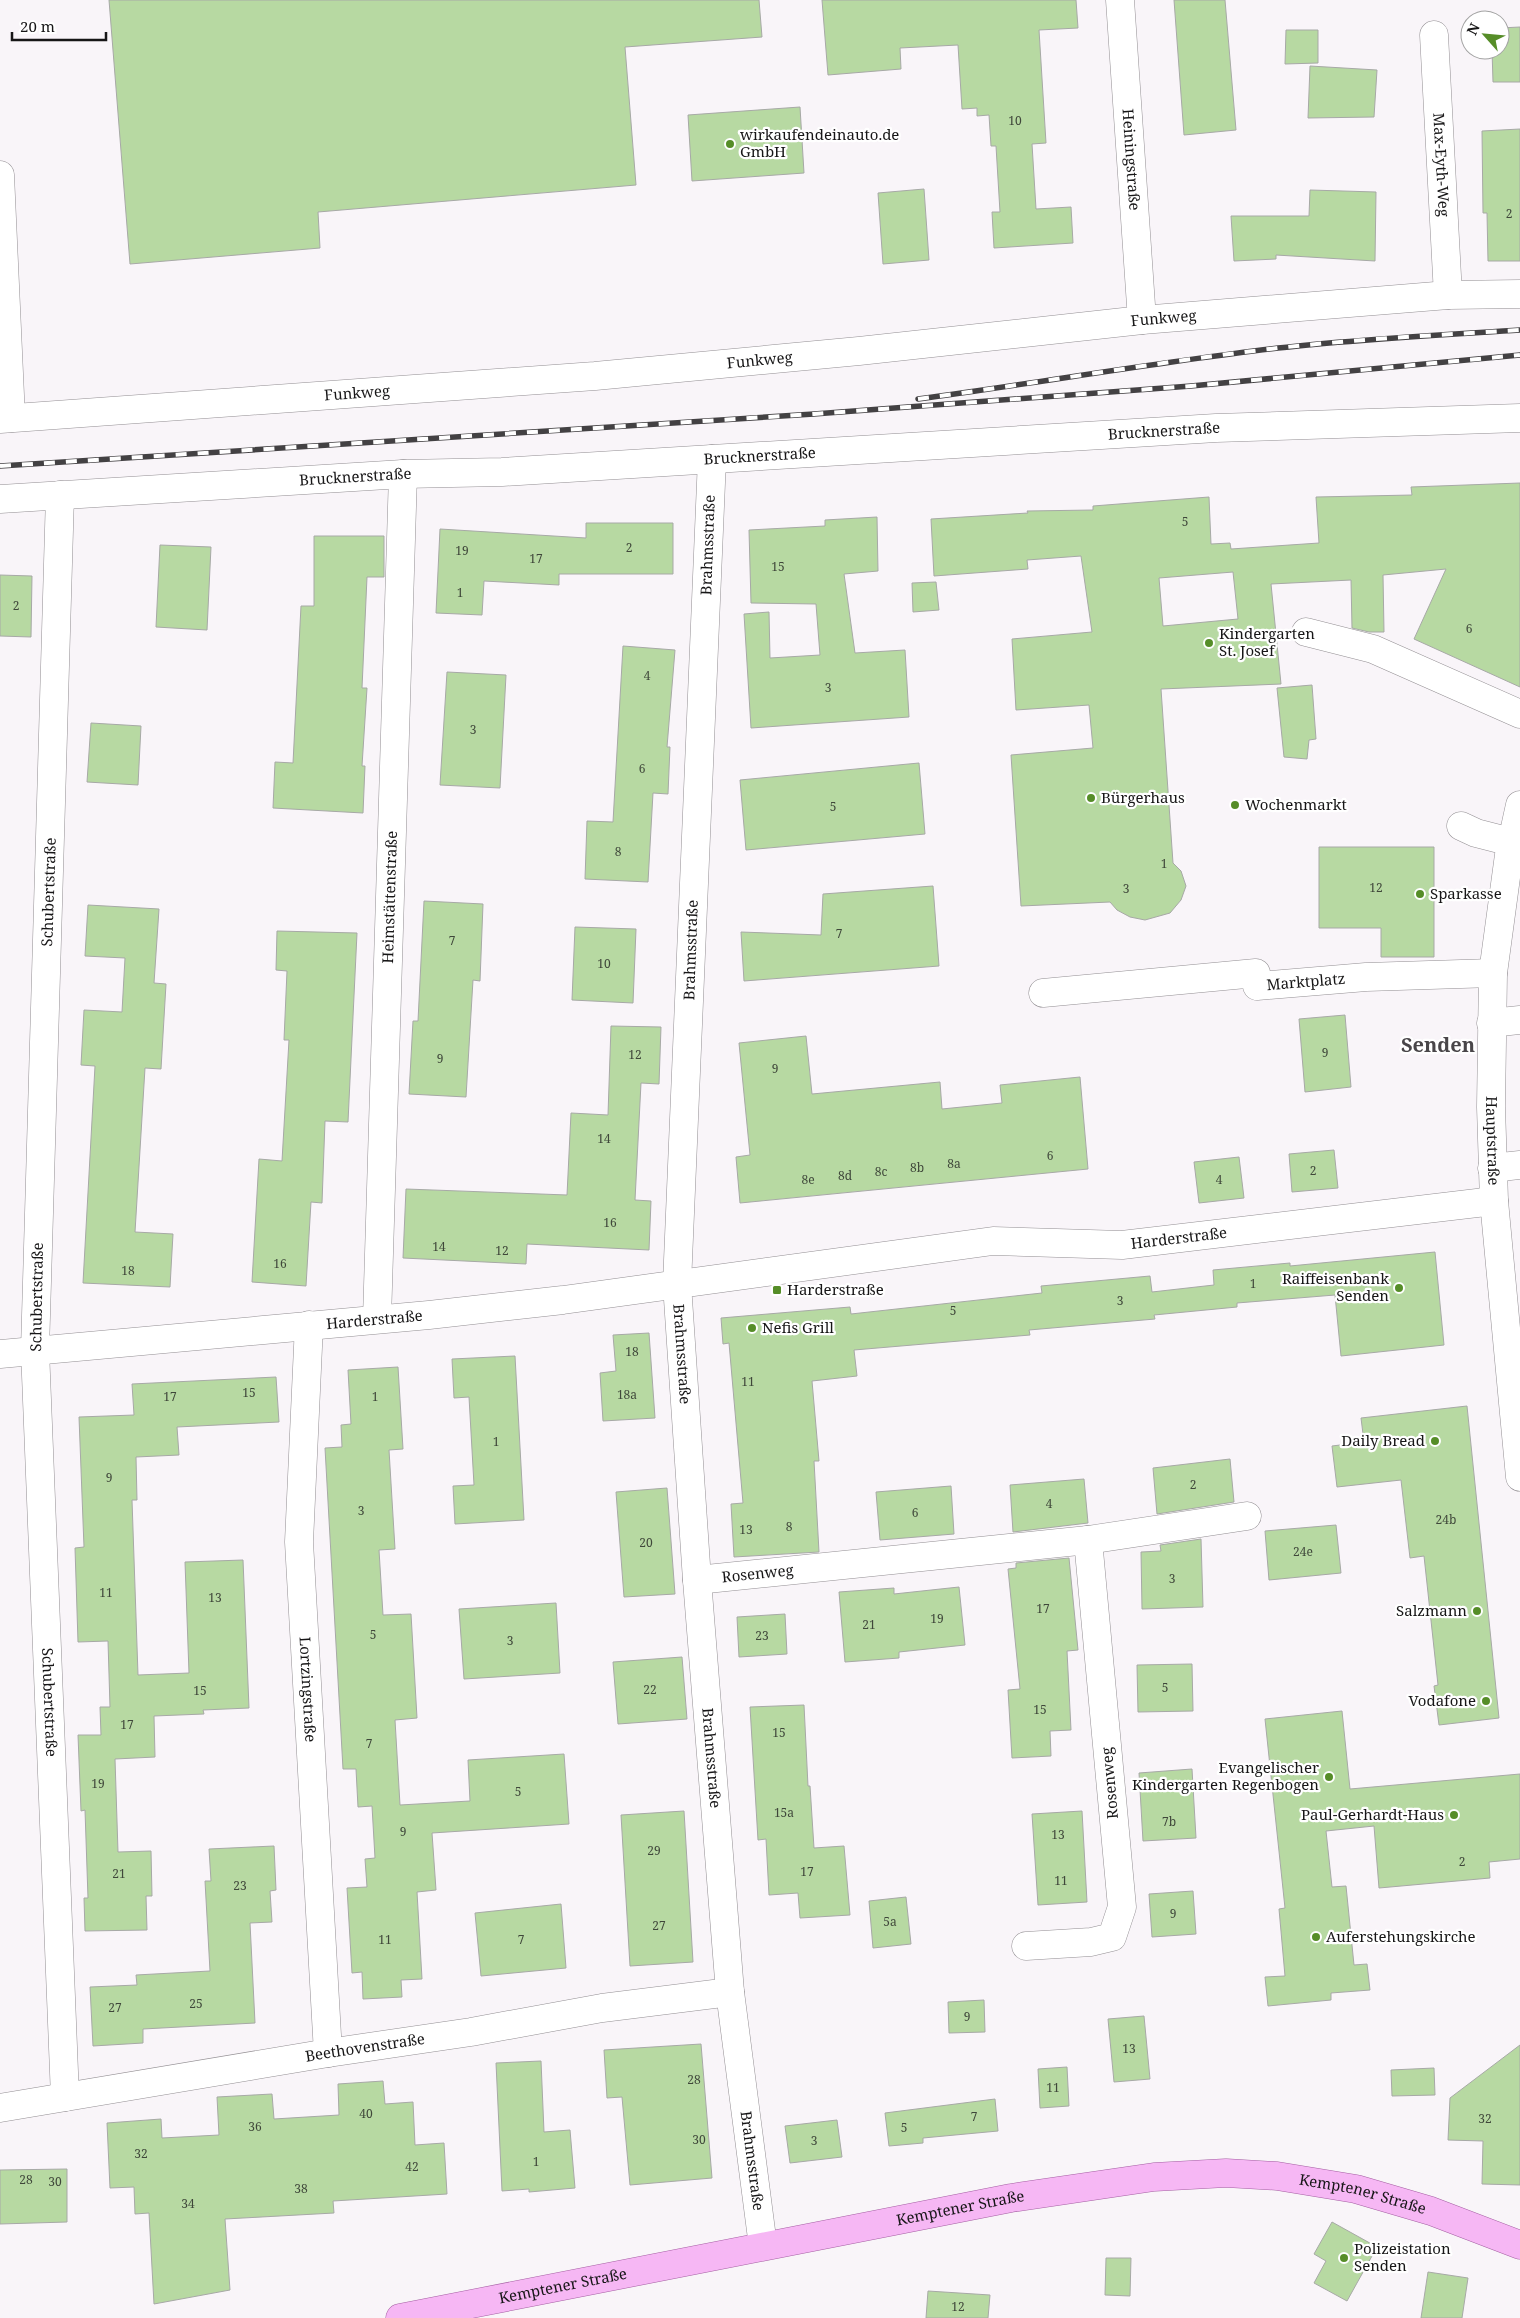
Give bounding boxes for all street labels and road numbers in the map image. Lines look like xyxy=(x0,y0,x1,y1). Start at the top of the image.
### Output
street label: Heiningstraße xyxy=(1118,108,1145,211)
street label: Max-Eyth-Weg xyxy=(1429,112,1455,217)
street label: Funkweg xyxy=(1129,305,1197,330)
street label: Funkweg xyxy=(726,346,793,372)
street label: Funkweg xyxy=(323,380,391,405)
street label: Brucknerstraße xyxy=(1107,417,1220,444)
street label: Brucknerstraße xyxy=(703,442,816,469)
street label: Brucknerstraße xyxy=(299,463,412,489)
street label: Brahmsstraße xyxy=(695,494,719,596)
street label: Heimstättenstraße xyxy=(377,831,401,964)
street label: Schubertstraße xyxy=(36,837,60,947)
street label: Brahmsstraße xyxy=(678,899,702,1001)
street label: Marktplatz xyxy=(1266,968,1346,994)
street label: Hauptstraße xyxy=(1482,1096,1504,1186)
street label: Harderstraße xyxy=(1130,1222,1228,1253)
street label: Schubertstraße xyxy=(25,1242,47,1352)
street label: Brahmsstraße xyxy=(669,1303,696,1405)
street label: Harderstraße xyxy=(325,1305,423,1333)
street label: Rosenweg xyxy=(721,1559,794,1586)
street label: Lortzingstraße xyxy=(295,1636,321,1743)
street label: Schubertstraße xyxy=(38,1647,62,1757)
street label: Brahmsstraße xyxy=(698,1707,726,1809)
street label: Rosenweg xyxy=(1096,1746,1122,1820)
street label: Beethovenstraße xyxy=(304,2028,426,2066)
street label: Brahmsstraße xyxy=(737,2110,769,2212)
street label: Kemptener Straße xyxy=(1298,2169,1429,2218)
street label: Kemptener Straße xyxy=(894,2185,1026,2229)
street label: Kemptener Straße xyxy=(497,2263,628,2307)

